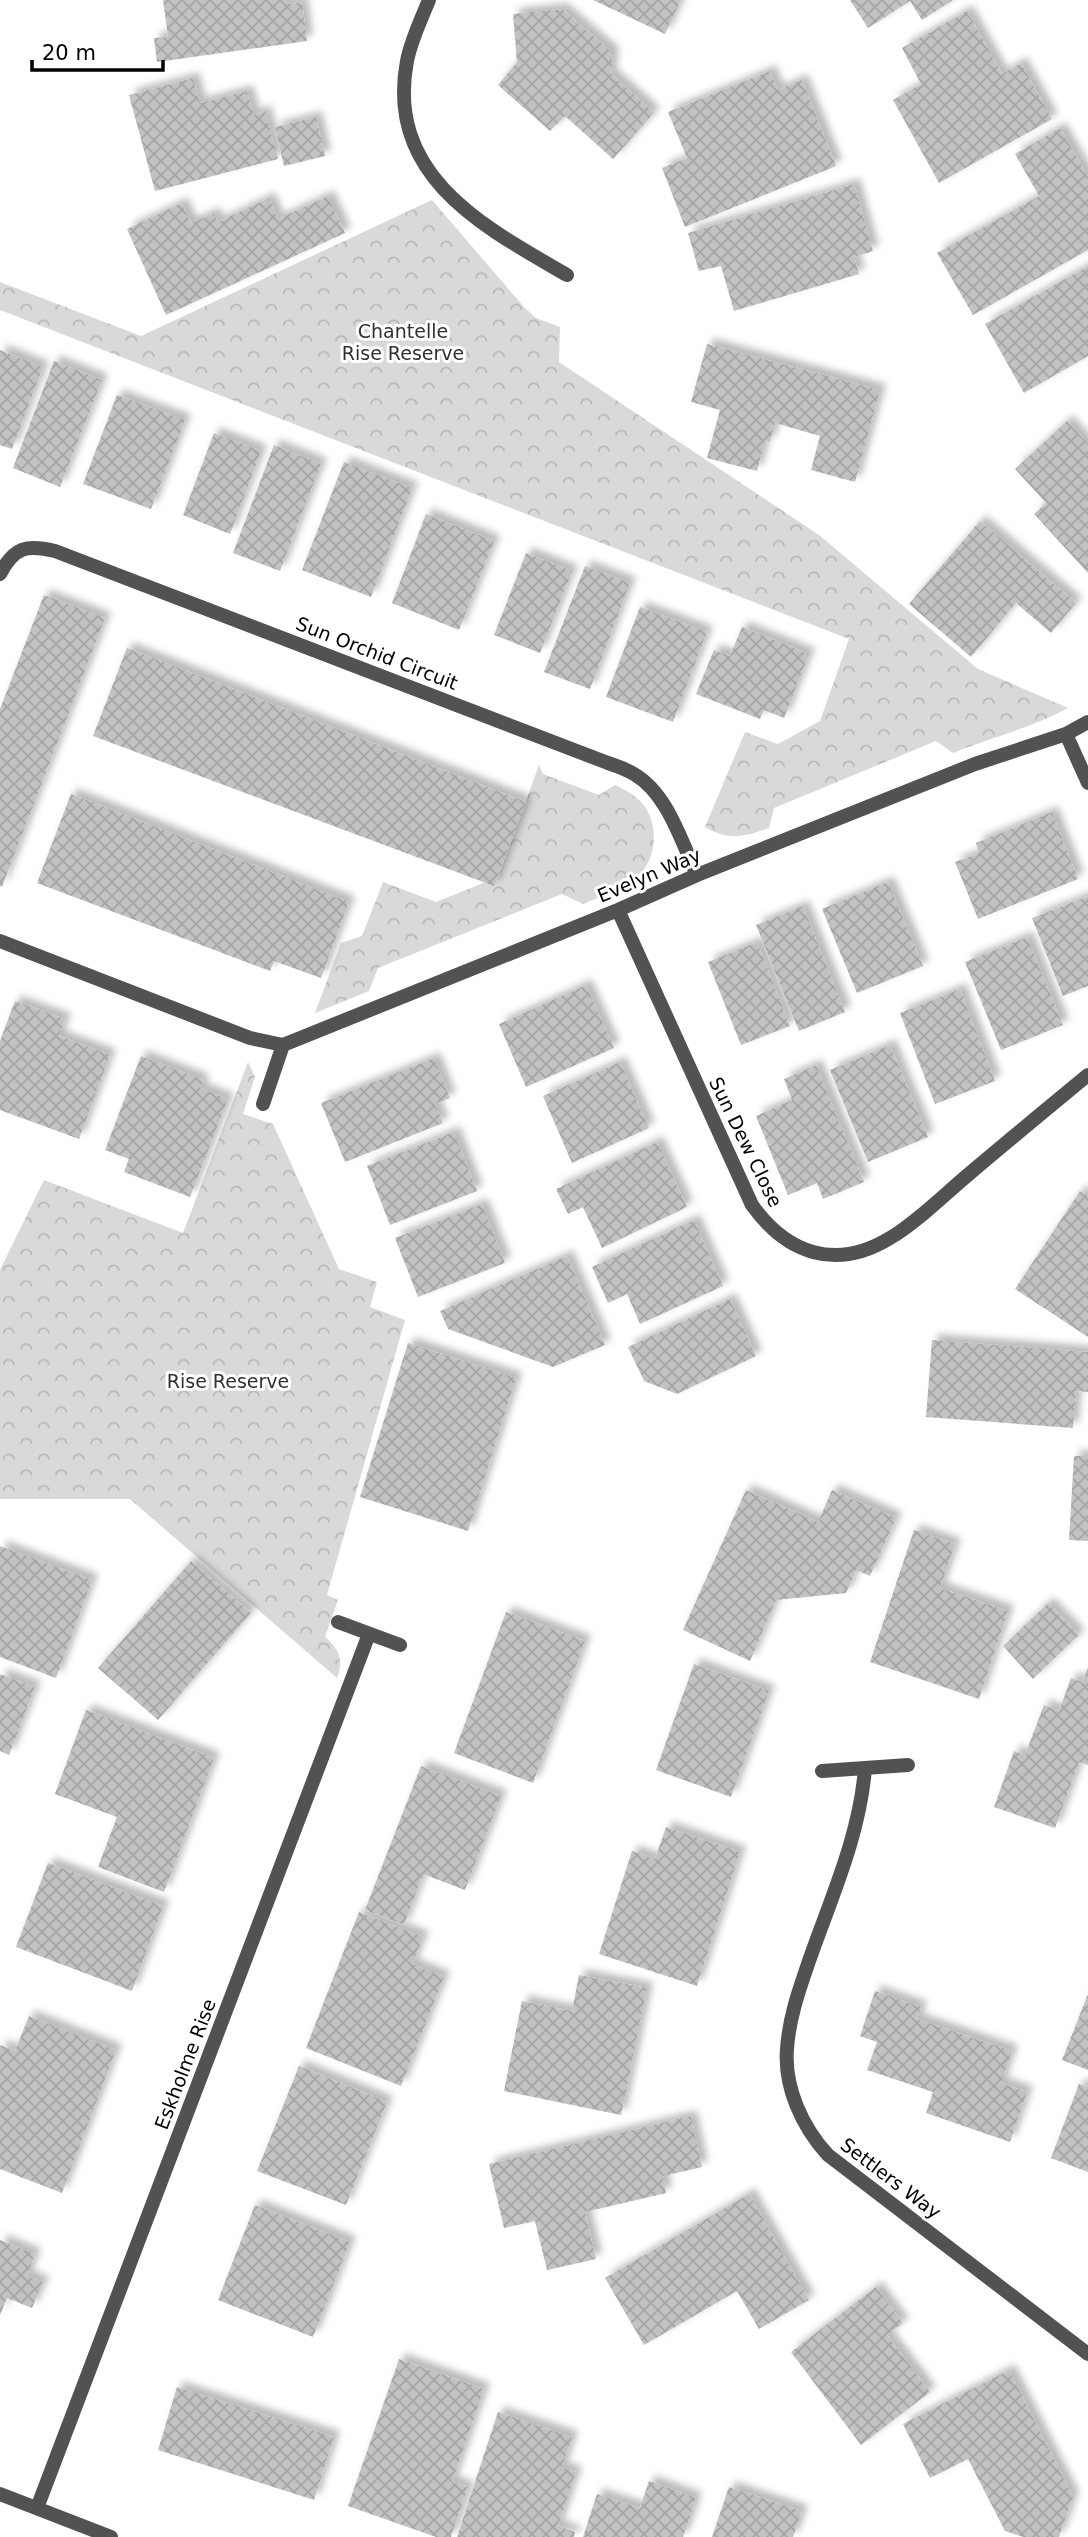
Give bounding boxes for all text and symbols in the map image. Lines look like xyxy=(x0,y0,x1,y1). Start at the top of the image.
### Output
scale bar xyxy=(32,28,163,72)
text: 20 m xyxy=(42,41,96,65)
park label: Chantelle Rise Reserve xyxy=(342,320,464,364)
street label: Sun Orchid Circuit xyxy=(293,612,461,694)
street label: Evelyn Way xyxy=(594,843,704,907)
street label: Sun Dew Close xyxy=(705,1073,787,1211)
park label: Rise Reserve xyxy=(167,1370,289,1392)
street label: Eskholme Rise xyxy=(150,1996,220,2132)
street label: Settlers Way xyxy=(837,2133,945,2223)

